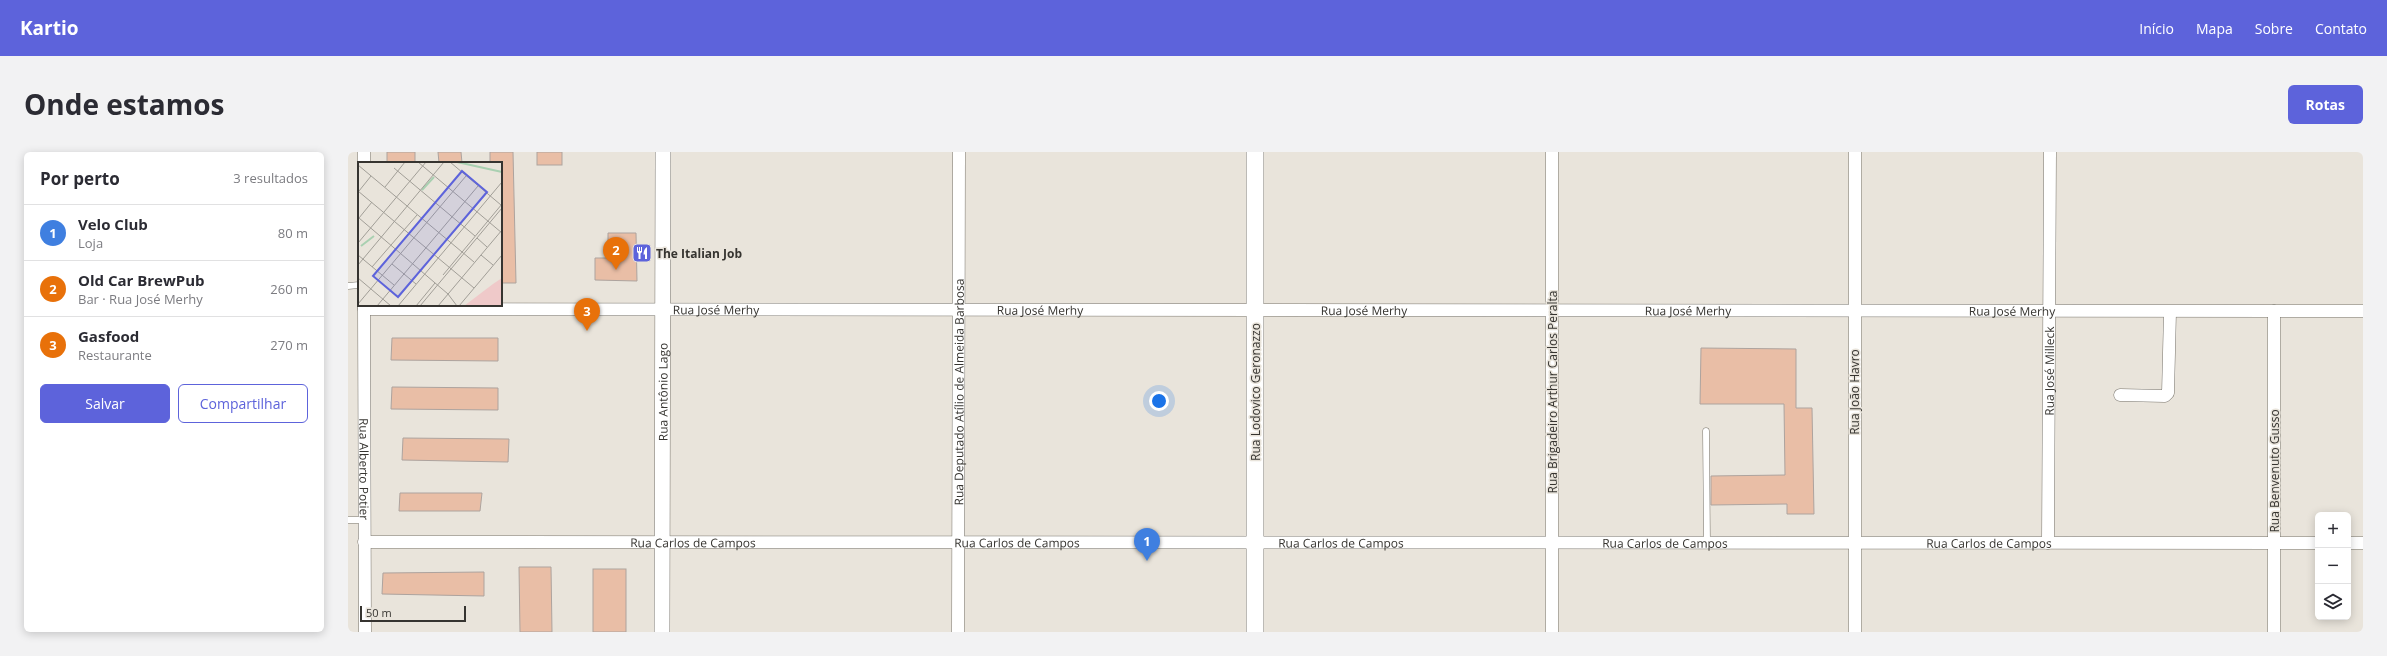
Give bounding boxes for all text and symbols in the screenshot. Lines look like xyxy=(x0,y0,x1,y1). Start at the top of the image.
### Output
text: Kartio xyxy=(20,15,79,41)
text: Início xyxy=(2139,19,2174,38)
text: Mapa xyxy=(2196,19,2233,38)
text: Sobre xyxy=(2255,19,2293,38)
text: Contato xyxy=(2315,19,2367,38)
text: Onde estamos xyxy=(24,85,225,123)
button: Rotas xyxy=(2288,85,2363,124)
inset map xyxy=(358,162,502,306)
text: Por perto xyxy=(40,167,120,190)
text: 3 resultados xyxy=(233,169,308,187)
text: Velo Club xyxy=(78,214,148,234)
text: 1 xyxy=(49,224,57,242)
text: 80 m xyxy=(278,224,308,242)
text: Loja xyxy=(78,234,103,252)
pin: 2 xyxy=(603,237,629,270)
restaurant icon: The Italian Job xyxy=(631,242,653,264)
place label: The Italian Job xyxy=(656,245,742,262)
text: Old Car BrewPub xyxy=(78,270,205,290)
street label: Rua Deputado Atílio de Almeida Barbosa xyxy=(950,279,967,505)
text: 2 xyxy=(49,280,57,298)
text: 260 m xyxy=(270,280,308,298)
text: Bar · Rua José Merhy xyxy=(78,290,203,308)
street label: Rua Brigadeiro Arthur Carlos Peralta xyxy=(1544,291,1561,494)
pin: 3 xyxy=(574,298,600,331)
street label: Rua José Merhy xyxy=(673,301,760,318)
street label: Rua José Merhy xyxy=(997,301,1084,318)
street label: Rua José Merhy xyxy=(1321,301,1408,319)
street label: Rua José Merhy xyxy=(1645,302,1732,319)
street label: Rua José Merhy xyxy=(1969,302,2056,319)
street label: Rua Lodovico Geronazzo xyxy=(1247,323,1264,461)
text: Gasfood xyxy=(78,326,139,346)
street label: Rua José Milleck xyxy=(2040,326,2058,416)
text: 3 xyxy=(49,336,57,354)
text: 270 m xyxy=(270,336,308,354)
street label: Rua Antônio Lago xyxy=(654,343,671,441)
text: Restaurante xyxy=(78,346,152,364)
street label: Rua João Havro xyxy=(1846,349,1863,435)
button: Salvar xyxy=(40,384,170,423)
button: Compartilhar xyxy=(178,384,308,423)
your location xyxy=(1149,391,1169,411)
street label: Rua Benvenuto Gusso xyxy=(2266,409,2283,533)
street label: Rua Alberto Potier xyxy=(356,418,373,520)
map controls xyxy=(2315,512,2351,620)
button: + xyxy=(2315,512,2351,548)
pin: 1 xyxy=(1134,528,1160,561)
street label: Rua Carlos de Campos xyxy=(630,534,756,551)
street label: Rua Carlos de Campos xyxy=(954,534,1080,551)
street label: Rua Carlos de Campos xyxy=(1278,534,1404,551)
street label: Rua Carlos de Campos xyxy=(1602,534,1728,551)
street label: Rua Carlos de Campos xyxy=(1926,534,2052,551)
button: − xyxy=(2315,548,2351,584)
button: layers xyxy=(2315,584,2351,620)
scale bar xyxy=(360,604,466,623)
text: 50 m xyxy=(366,605,392,620)

